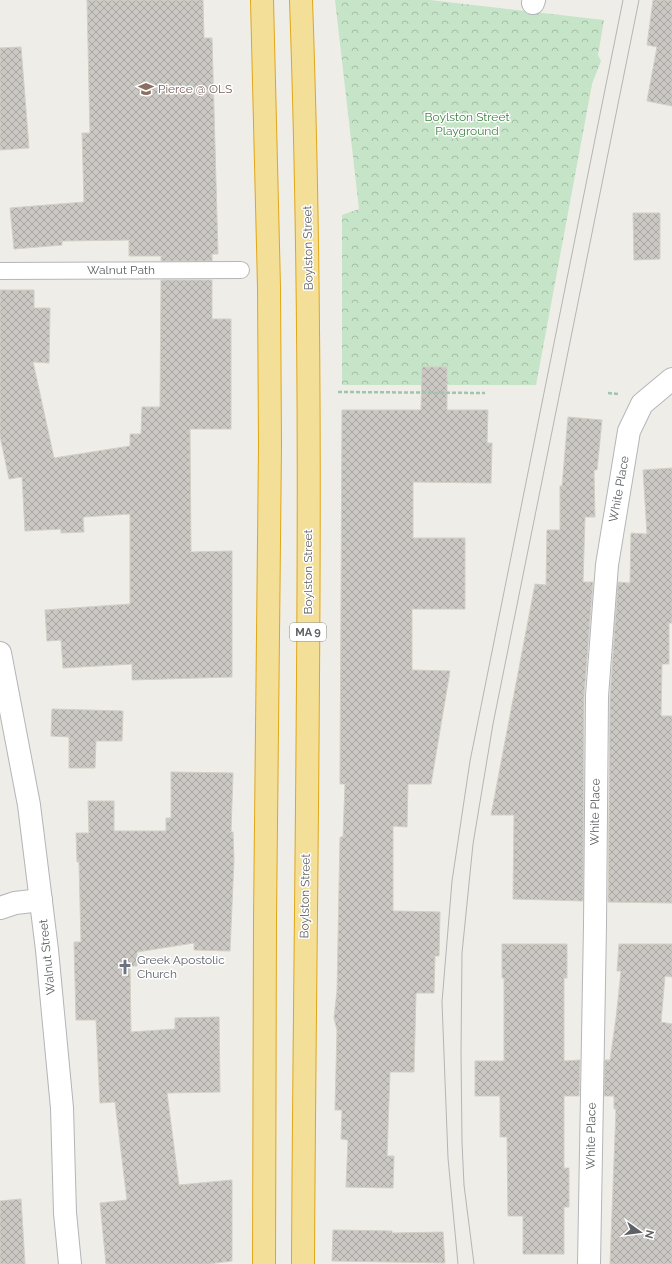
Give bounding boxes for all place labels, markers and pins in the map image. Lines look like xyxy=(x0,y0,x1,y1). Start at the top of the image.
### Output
school or university icon: Pierce @ OLS xyxy=(137,80,155,98)
place label: Pierce @ OLS xyxy=(158,82,232,96)
place label: Greek Apostolic Church xyxy=(137,953,225,981)
church icon: Greek Apostolic Church xyxy=(116,958,134,976)

